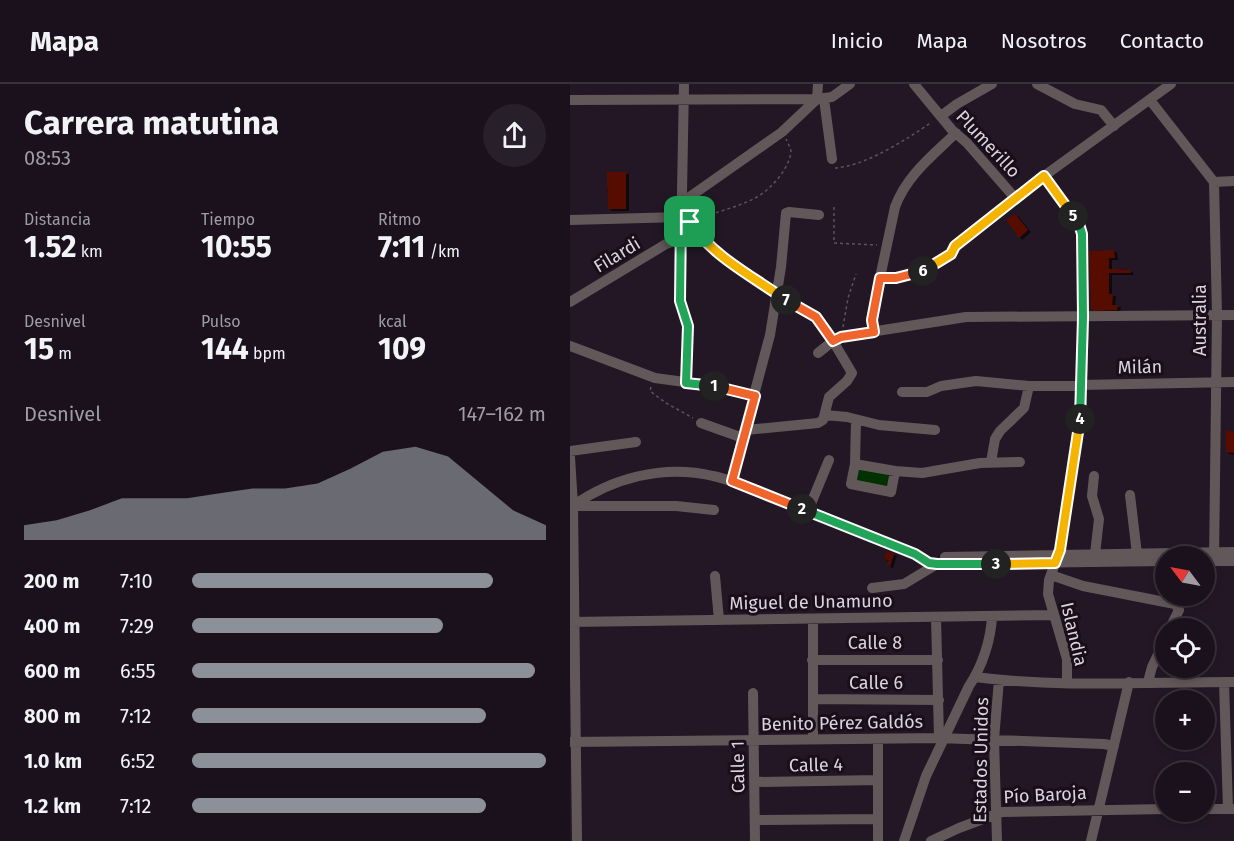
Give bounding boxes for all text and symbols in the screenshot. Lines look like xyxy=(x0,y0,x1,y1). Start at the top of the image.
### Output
text: Mapa xyxy=(30,25,99,58)
text: Inicio xyxy=(831,28,883,54)
text: Mapa xyxy=(916,28,968,54)
text: Nosotros xyxy=(1001,28,1087,54)
text: Contacto xyxy=(1120,28,1204,54)
text: Carrera matutina xyxy=(24,103,279,143)
button: share xyxy=(483,104,546,167)
street label: Plumerillo xyxy=(951,106,1025,182)
text: 08:53 xyxy=(24,146,71,170)
pin xyxy=(664,196,715,247)
pin: 5 xyxy=(1058,201,1088,231)
icon: arrive xyxy=(673,205,706,238)
text: 5 xyxy=(1069,206,1077,225)
text: Distancia xyxy=(24,210,91,229)
text: Tiempo xyxy=(201,210,255,229)
text: Ritmo xyxy=(378,210,421,229)
text: 1.52 xyxy=(24,229,77,265)
text: 10:55 xyxy=(201,229,272,265)
text: 7:11 xyxy=(378,229,426,265)
street label: Filardi xyxy=(590,233,644,277)
text: km xyxy=(77,242,103,261)
text: /km xyxy=(426,242,460,261)
pin: 6 xyxy=(908,256,938,286)
text: 6 xyxy=(918,261,928,280)
street label: Australia xyxy=(1189,284,1211,356)
pin: 7 xyxy=(771,285,801,315)
text: 7 xyxy=(782,290,790,309)
text: Desnivel xyxy=(24,312,86,331)
text: Pulso xyxy=(201,312,241,331)
text: kcal xyxy=(378,312,407,331)
text: 15 xyxy=(24,331,54,367)
text: 144 xyxy=(201,331,249,367)
text: 109 xyxy=(378,331,426,367)
text: m xyxy=(54,344,72,363)
text: bpm xyxy=(249,344,286,363)
street label: Milán xyxy=(1118,356,1162,378)
pin: 1 xyxy=(699,371,729,401)
text: 1 xyxy=(710,376,718,395)
text: Desnivel xyxy=(24,402,101,426)
text: 147–162 m xyxy=(458,402,546,426)
pin: 4 xyxy=(1065,404,1095,434)
text: 4 xyxy=(1075,409,1085,428)
pin: 2 xyxy=(787,494,817,524)
text: 2 xyxy=(798,499,806,518)
north arrow xyxy=(1155,546,1215,606)
map controls xyxy=(1155,546,1215,822)
pin: 3 xyxy=(981,549,1011,579)
text: 3 xyxy=(992,554,1000,573)
text: 200 m xyxy=(24,569,79,593)
text: 7:10 xyxy=(120,569,153,593)
street label: Miguel de Unamuno xyxy=(729,590,893,614)
street label: Islandia xyxy=(1056,600,1092,668)
text: 400 m xyxy=(24,614,80,638)
text: 7:29 xyxy=(120,614,154,638)
button: locate xyxy=(1155,618,1215,678)
street label: Calle 8 xyxy=(848,632,902,654)
text: 600 m xyxy=(24,659,80,683)
text: 6:55 xyxy=(120,659,155,683)
street label: Calle 6 xyxy=(849,672,903,694)
button: + xyxy=(1155,690,1215,750)
street label: Estados Unidos xyxy=(969,697,993,823)
text: 800 m xyxy=(24,704,81,728)
text: 7:12 xyxy=(120,704,151,728)
street label: Benito Pérez Galdós xyxy=(761,711,923,735)
street label: Calle 1 xyxy=(727,741,749,793)
text: 1.0 km xyxy=(24,749,82,773)
text: 6:52 xyxy=(120,749,155,773)
street label: Calle 4 xyxy=(789,754,844,776)
button: − xyxy=(1155,762,1215,822)
street label: Pío Baroja xyxy=(1003,782,1087,808)
text: 1.2 km xyxy=(24,794,81,818)
text: 7:12 xyxy=(120,794,151,818)

